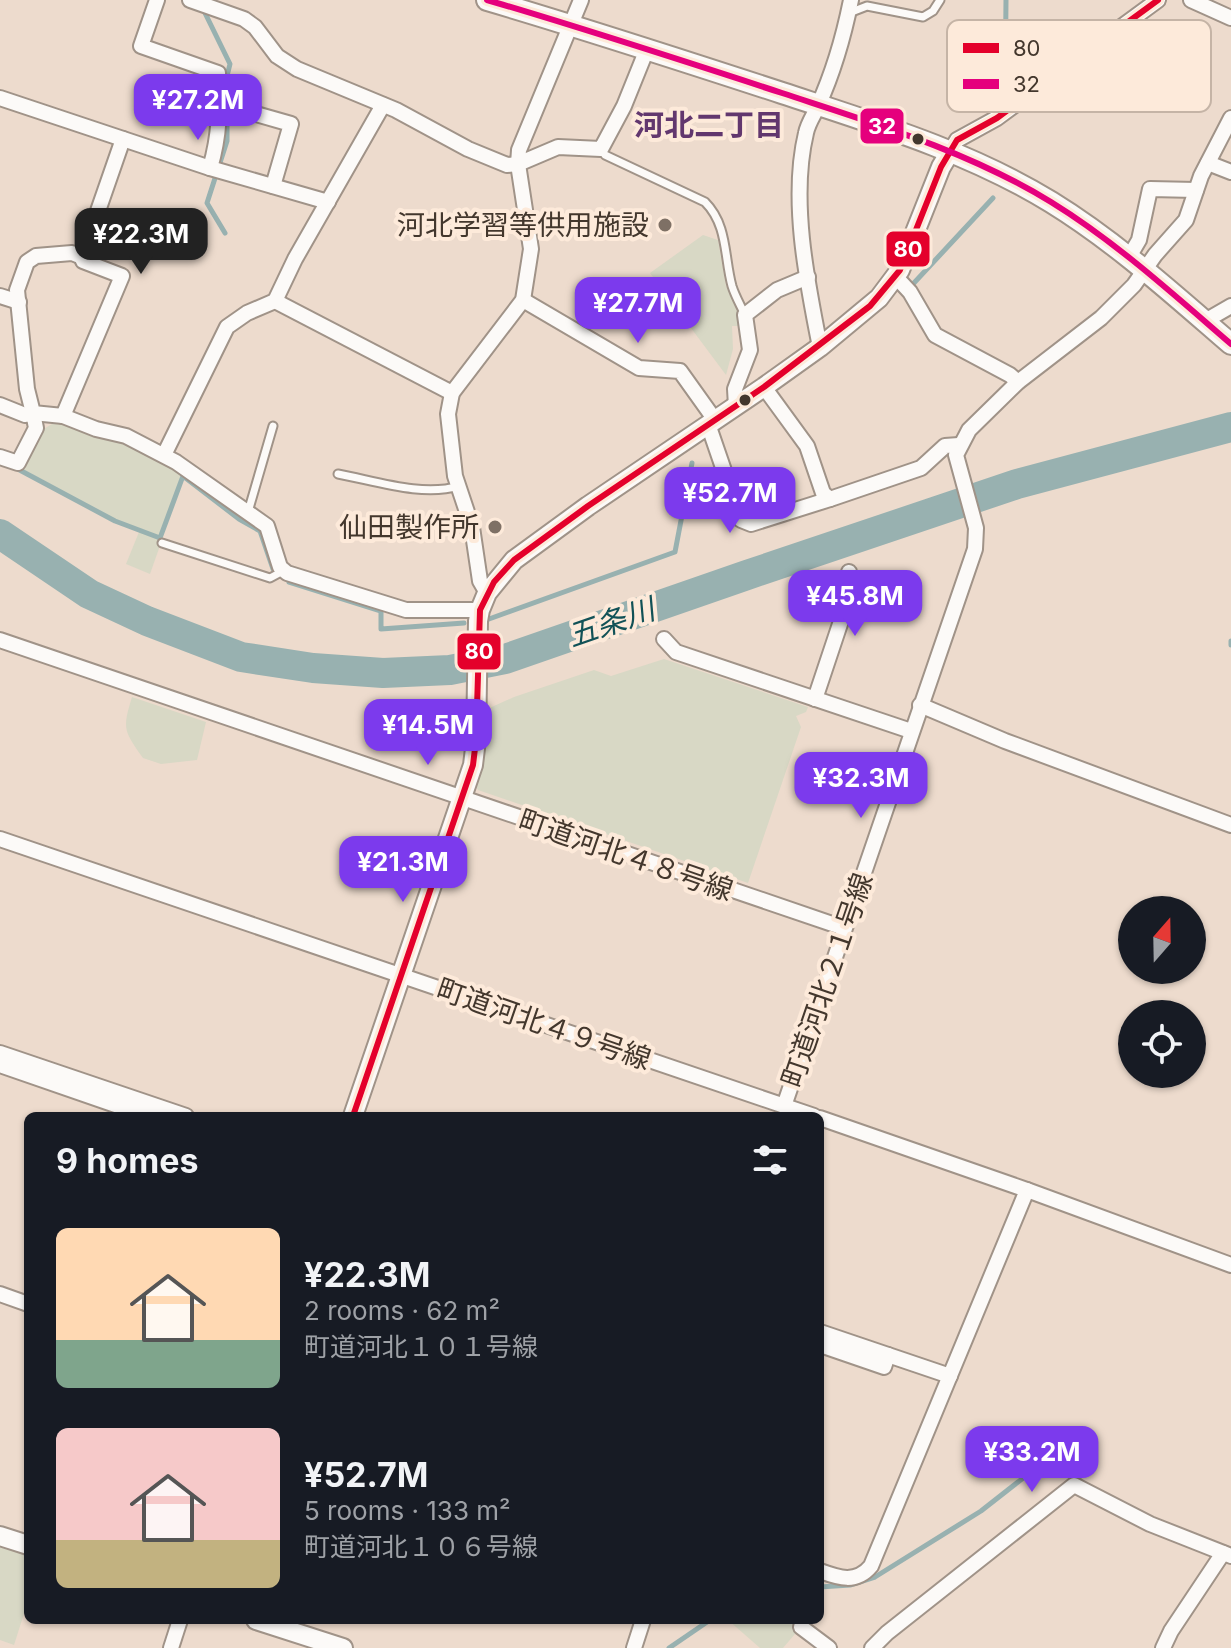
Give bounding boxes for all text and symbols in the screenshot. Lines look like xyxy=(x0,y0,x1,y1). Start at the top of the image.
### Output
legend xyxy=(947,20,1211,112)
text: 80 xyxy=(1013,35,1041,61)
text: 32 xyxy=(1013,71,1040,97)
pin: ¥27.2M xyxy=(133,74,263,142)
text: ¥27.2M xyxy=(152,84,244,115)
district label: 河北二丁目 xyxy=(634,107,784,143)
line badge: 32 xyxy=(859,107,905,145)
text: 32 xyxy=(868,113,896,139)
unlabelled marker xyxy=(910,131,926,147)
pin: ¥22.3M xyxy=(76,208,206,276)
place label: 河北学習等供用施設 xyxy=(397,208,649,242)
marker: 河北学習等供用施設 xyxy=(656,216,674,234)
text: ¥22.3M xyxy=(93,218,189,249)
line badge: 80 xyxy=(885,230,931,268)
text: 80 xyxy=(893,236,923,262)
pin: ¥27.7M xyxy=(573,277,703,345)
text: ¥27.7M xyxy=(593,287,683,318)
unlabelled marker xyxy=(737,392,753,408)
pin: ¥52.7M xyxy=(665,467,795,535)
text: ¥52.7M xyxy=(682,477,778,508)
place label: 仙田製作所 xyxy=(339,510,479,544)
marker: 仙田製作所 xyxy=(486,518,504,536)
pin: ¥45.8M xyxy=(790,570,920,638)
text: ¥45.8M xyxy=(806,580,904,611)
water label: 五条川 xyxy=(562,589,662,654)
line badge: 80 xyxy=(456,632,502,671)
text: 80 xyxy=(464,638,494,664)
pin: ¥14.5M xyxy=(363,699,493,767)
text: ¥14.5M xyxy=(382,709,474,740)
pin: ¥32.3M xyxy=(796,752,926,820)
text: ¥32.3M xyxy=(812,762,910,793)
street label: 町道河北４８号線 xyxy=(515,802,737,908)
pin: ¥21.3M xyxy=(338,836,468,904)
text: ¥21.3M xyxy=(357,846,449,877)
street label: 町道河北２１号線 xyxy=(774,869,880,1091)
north arrow xyxy=(1118,896,1206,984)
map controls xyxy=(1118,896,1206,1088)
street label: 町道河北４９号線 xyxy=(433,971,655,1077)
button: locate xyxy=(1118,1000,1206,1088)
icon: filters xyxy=(748,1138,792,1182)
text: 9 homes xyxy=(56,1140,198,1181)
text: ¥22.3M xyxy=(304,1254,430,1295)
icon: home xyxy=(120,1260,216,1356)
text: 2 rooms · 62 m² xyxy=(304,1295,500,1326)
text: 町道河北１０１号線 xyxy=(304,1331,538,1362)
pin: ¥33.2M xyxy=(967,1426,1097,1494)
text: ¥33.2M xyxy=(983,1436,1081,1467)
text: ¥52.7M xyxy=(304,1454,428,1495)
icon: home xyxy=(120,1460,216,1556)
text: 5 rooms · 133 m² xyxy=(304,1495,511,1526)
text: 町道河北１０６号線 xyxy=(304,1531,538,1562)

